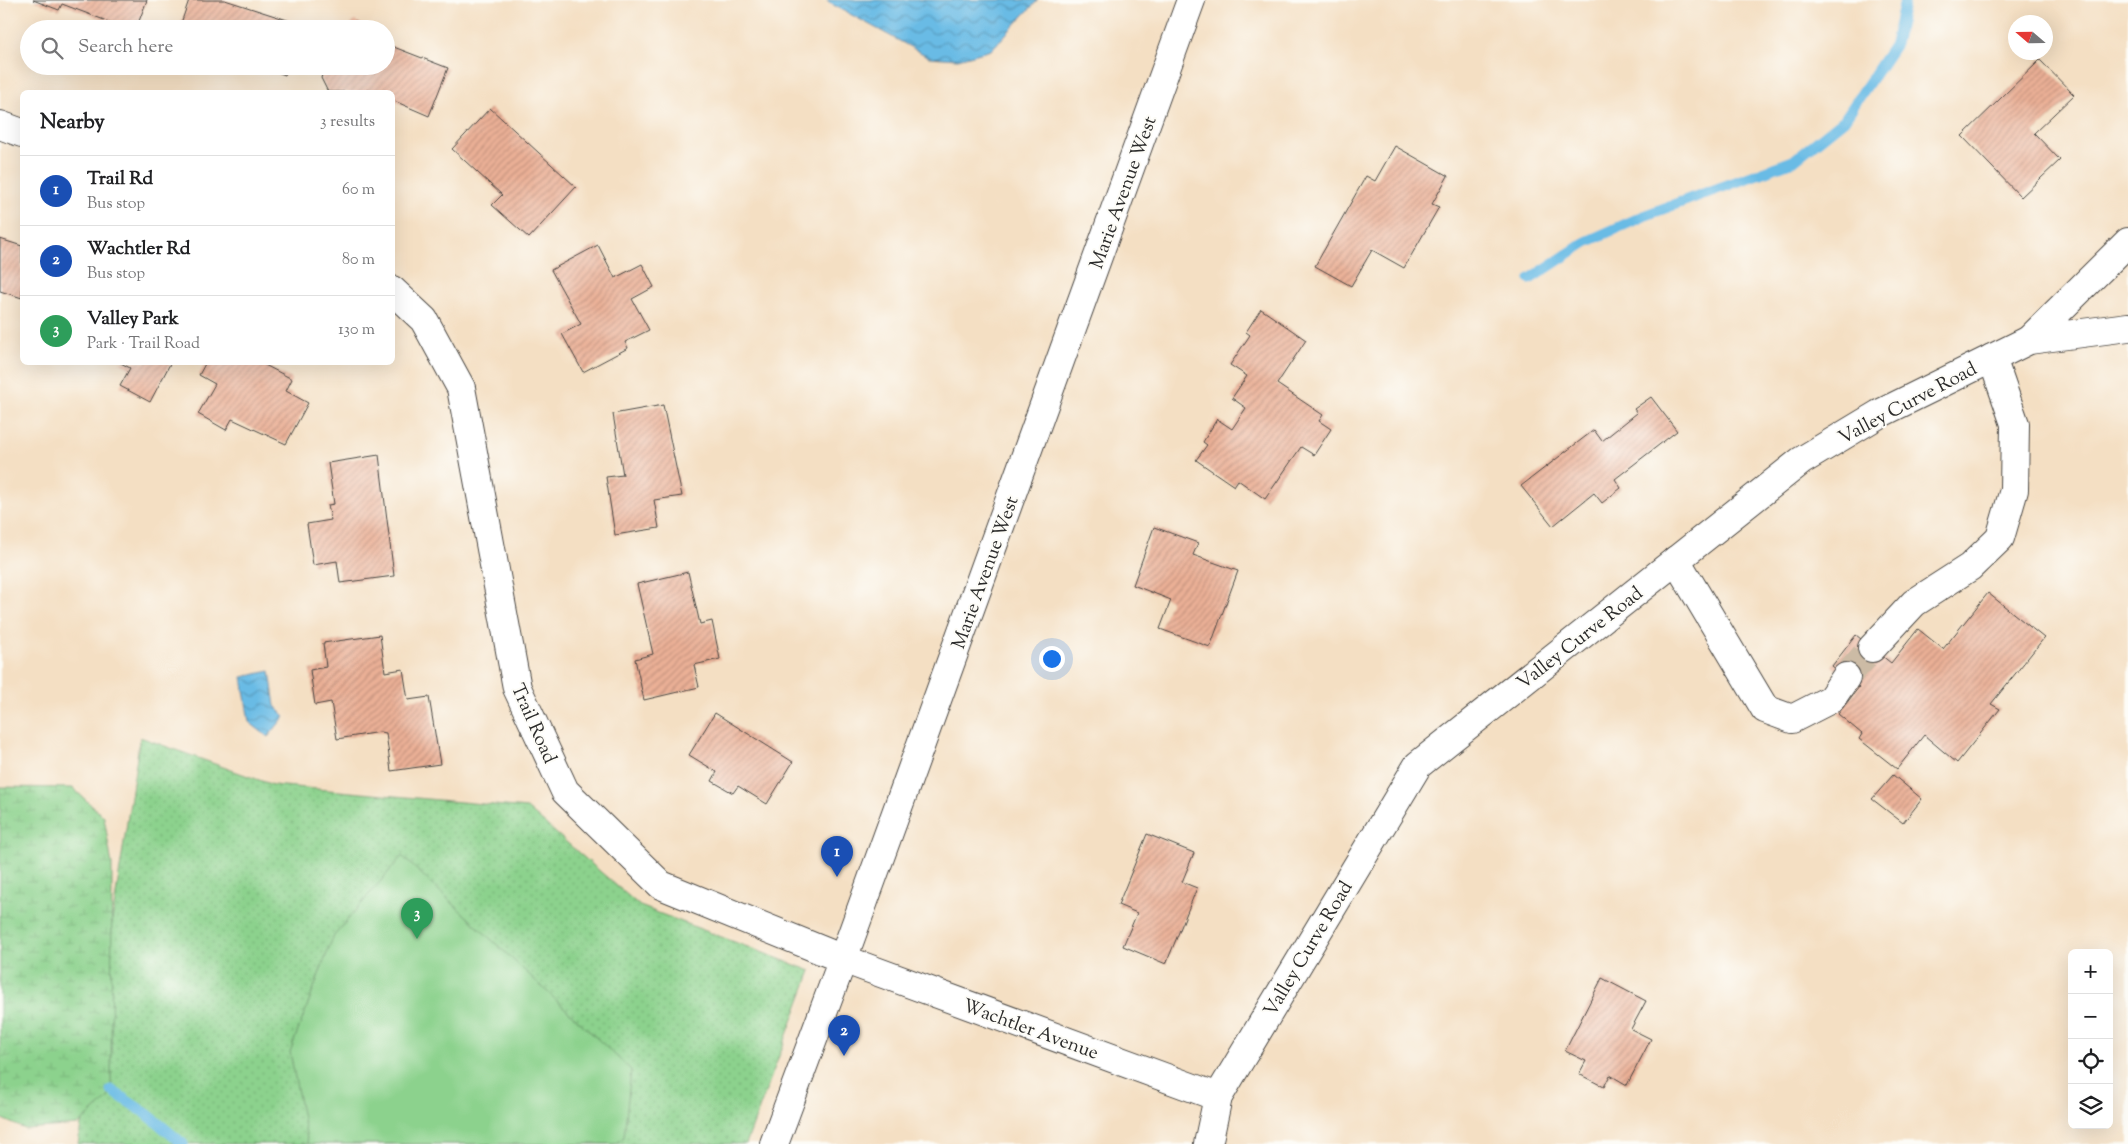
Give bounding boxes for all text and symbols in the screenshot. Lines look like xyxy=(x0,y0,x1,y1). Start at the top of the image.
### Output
north arrow xyxy=(2008,15,2053,60)
search box xyxy=(20,20,395,75)
icon: search xyxy=(38,34,66,62)
text: Search here xyxy=(78,34,173,61)
text: Nearby xyxy=(40,108,105,138)
text: 3 results xyxy=(320,111,375,134)
street label: Marie Avenue West xyxy=(1084,112,1165,273)
text: Trail Rd xyxy=(87,166,153,193)
text: 1 xyxy=(53,179,59,202)
text: 60 m xyxy=(342,179,375,202)
text: Bus stop xyxy=(87,193,145,216)
text: Wachtler Rd xyxy=(87,236,190,263)
text: 2 xyxy=(52,249,60,272)
text: 80 m xyxy=(342,249,375,272)
text: Bus stop xyxy=(87,263,145,286)
text: Valley Park xyxy=(87,306,179,333)
text: 3 xyxy=(53,319,59,342)
text: 130 m xyxy=(338,319,375,342)
text: Park · Trail Road xyxy=(87,333,200,356)
street label: Valley Curve Road xyxy=(1834,356,1983,452)
street label: Marie Avenue West xyxy=(946,492,1027,653)
street label: Valley Curve Road xyxy=(1512,581,1650,697)
your location xyxy=(1039,646,1065,672)
street label: Trail Road xyxy=(503,680,562,769)
pin: 1 xyxy=(821,836,853,877)
street label: Valley Curve Road xyxy=(1258,876,1360,1022)
pin: 3 xyxy=(401,898,433,939)
map controls xyxy=(2068,949,2113,1129)
button: + xyxy=(2068,949,2113,994)
street label: Wachtler Avenue xyxy=(958,993,1102,1068)
button: − xyxy=(2068,994,2113,1039)
pin: 2 xyxy=(828,1015,860,1056)
button: locate xyxy=(2068,1039,2113,1084)
button: layers xyxy=(2068,1084,2113,1129)

